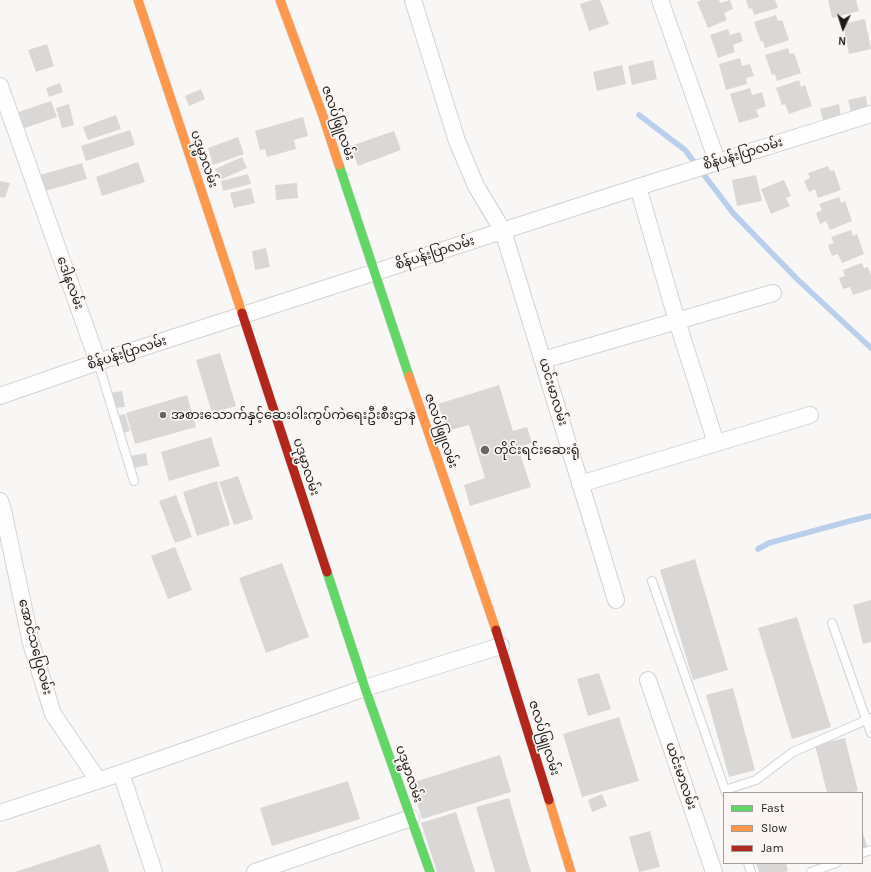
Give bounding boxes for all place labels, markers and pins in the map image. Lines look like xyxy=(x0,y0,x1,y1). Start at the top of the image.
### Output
place label: အစားသောက်နှင့်ဆေးဝါးကွပ်ကဲရေးဦးစီးဌာန xyxy=(171,407,416,423)
marker: အစားသောက်နှင့်ဆေးဝါးကွပ်ကဲရေးဦးစီးဌာန xyxy=(158,410,168,420)
place label: တိုင်းရင်းဆေးရုံ xyxy=(494,442,579,458)
marker: တိုင်းရင်းဆေးရုံ xyxy=(479,444,491,456)

